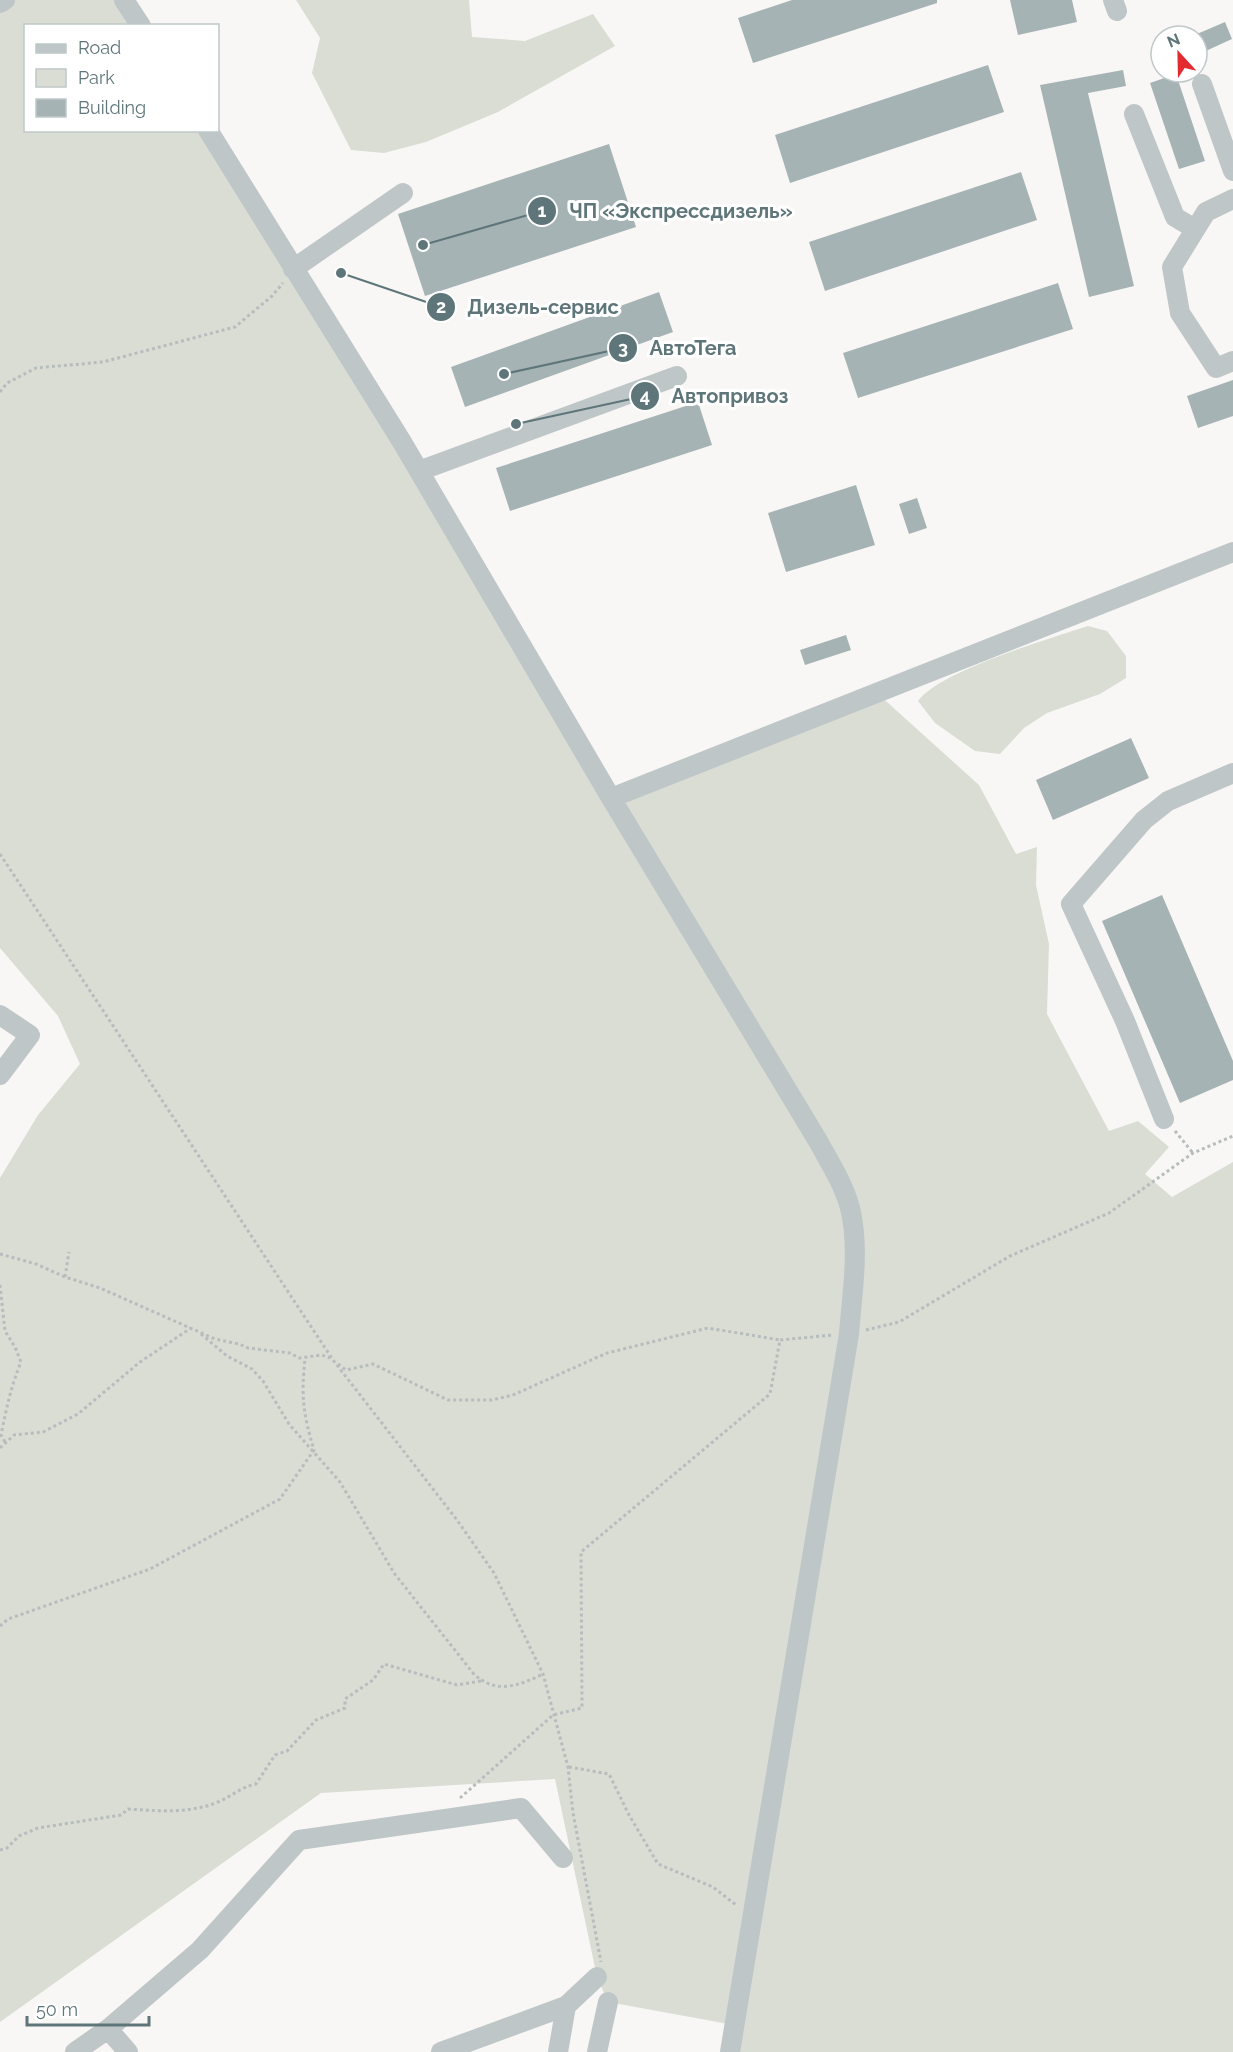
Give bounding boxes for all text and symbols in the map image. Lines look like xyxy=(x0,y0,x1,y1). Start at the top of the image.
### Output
legend xyxy=(24,24,219,132)
north arrow xyxy=(1149,24,1209,84)
text: N xyxy=(1164,29,1183,52)
text: Road xyxy=(78,37,121,58)
text: Park xyxy=(78,67,115,88)
text: Building xyxy=(78,97,146,118)
callout: ЧП «Экспрессдизель» xyxy=(527,192,805,230)
text: ЧП «Экспрессдизель» xyxy=(569,199,793,223)
text: 1 xyxy=(538,200,547,221)
callout: Дизель-сервис xyxy=(426,288,631,326)
text: Дизель-сервис xyxy=(467,295,619,319)
text: 2 xyxy=(436,296,446,317)
callout: АвтоТега xyxy=(608,329,749,367)
text: АвтоТега xyxy=(649,336,737,360)
text: 3 xyxy=(618,337,628,358)
callout: Автопривоз xyxy=(630,377,801,415)
text: Автопривоз xyxy=(672,384,789,408)
text: 4 xyxy=(640,385,650,406)
scale bar xyxy=(27,1989,148,2027)
text: 50 m xyxy=(36,1999,78,2020)

